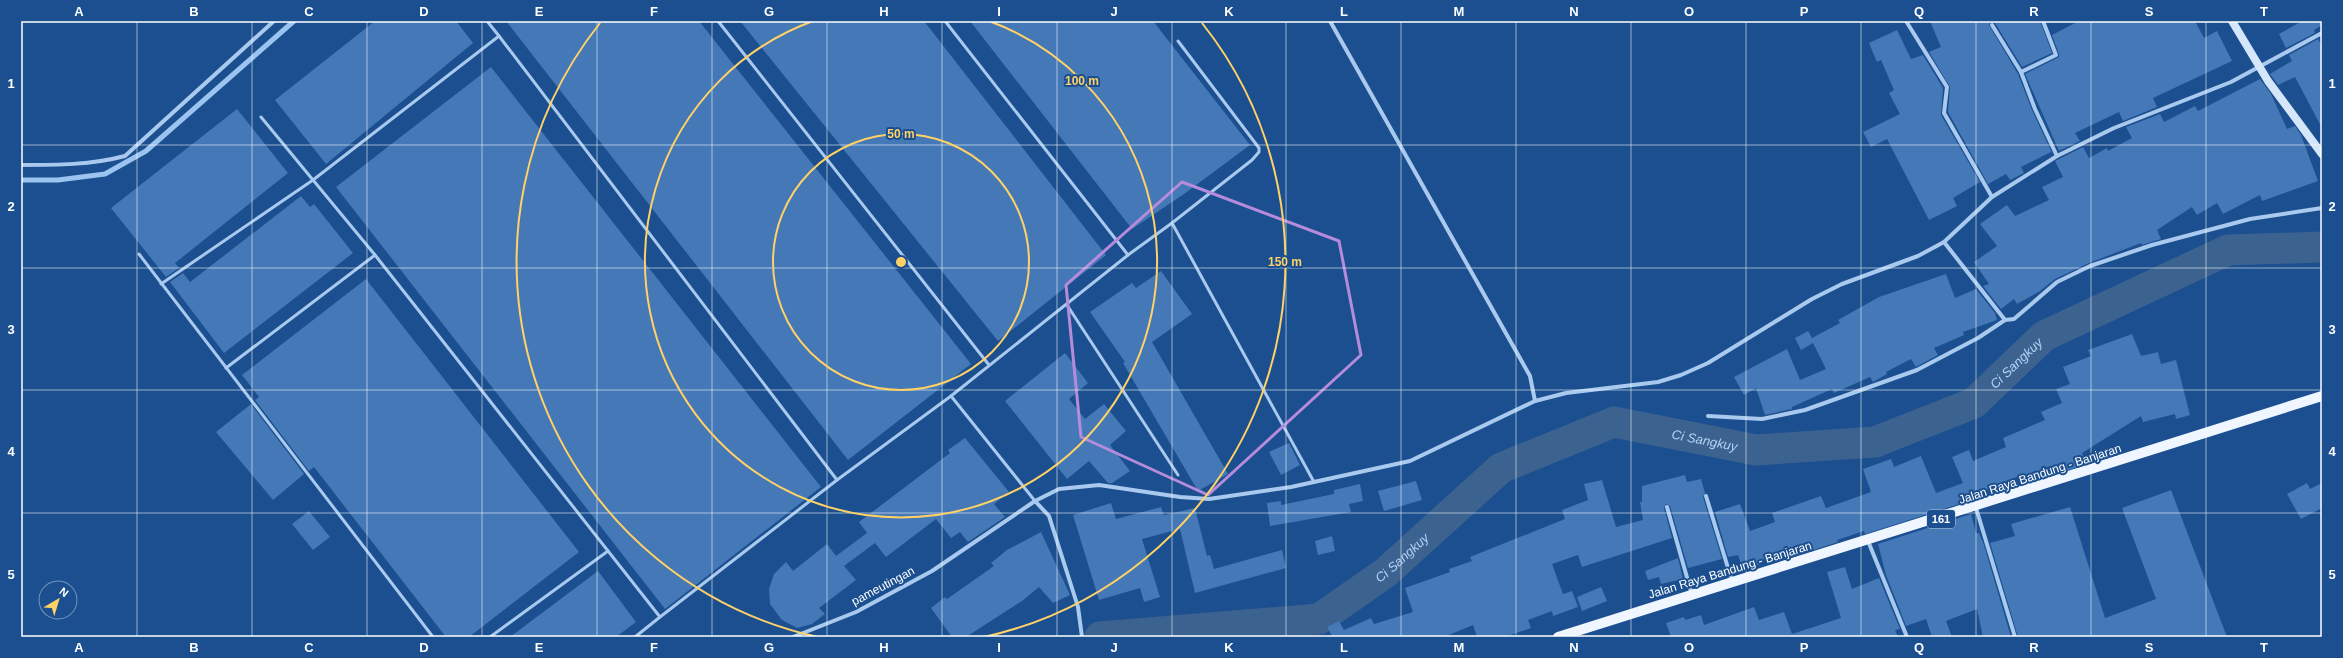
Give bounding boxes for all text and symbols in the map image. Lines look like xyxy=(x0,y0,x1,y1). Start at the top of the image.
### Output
text: A xyxy=(74,4,84,19)
text: B xyxy=(189,4,199,19)
text: C xyxy=(304,4,314,19)
text: D xyxy=(419,4,429,19)
text: E xyxy=(535,4,544,19)
text: F xyxy=(650,4,658,19)
text: G xyxy=(764,4,774,19)
text: H xyxy=(879,4,889,19)
text: I xyxy=(997,4,1001,19)
text: J xyxy=(1110,4,1118,19)
text: K xyxy=(1224,4,1234,19)
text: L xyxy=(1340,4,1348,19)
text: M xyxy=(1454,4,1464,19)
text: N xyxy=(1569,4,1579,19)
text: O xyxy=(1684,4,1694,19)
text: P xyxy=(1800,4,1809,19)
text: Q xyxy=(1914,4,1924,19)
text: R xyxy=(2029,4,2039,19)
text: S xyxy=(2145,4,2154,19)
text: T xyxy=(2260,4,2268,19)
text: 100 m xyxy=(1065,74,1099,88)
text: 1 xyxy=(7,76,15,91)
text: 1 xyxy=(2328,76,2336,91)
text: 50 m xyxy=(887,127,915,141)
text: 2 xyxy=(7,199,15,214)
text: 2 xyxy=(2328,199,2336,214)
centre of rings xyxy=(894,255,908,269)
text: 150 m xyxy=(1268,255,1302,269)
text: 3 xyxy=(7,322,15,337)
text: 3 xyxy=(2328,322,2336,337)
water label: Ci Sangkuy xyxy=(1987,333,2046,391)
water label: Ci Sangkuy xyxy=(1671,426,1740,454)
street label: Jalan Raya Bandung - Banjaran xyxy=(1957,441,2123,507)
text: 4 xyxy=(7,444,15,459)
text: 4 xyxy=(2328,444,2336,459)
road number: 161 xyxy=(1927,510,1955,528)
water label: Ci Sangkuy xyxy=(1372,529,1433,585)
street label: Jalan Raya Bandung - Banjaran xyxy=(1647,538,1813,602)
street label: pameutingan xyxy=(849,564,917,608)
text: 5 xyxy=(7,567,15,582)
text: 5 xyxy=(2328,567,2336,582)
north arrow xyxy=(38,580,78,620)
text: N xyxy=(57,585,71,599)
text: A xyxy=(74,640,84,655)
text: B xyxy=(189,640,199,655)
text: C xyxy=(304,640,314,655)
text: D xyxy=(419,640,429,655)
text: E xyxy=(535,640,544,655)
text: F xyxy=(650,640,658,655)
text: G xyxy=(764,640,774,655)
text: H xyxy=(879,640,889,655)
text: I xyxy=(997,640,1001,655)
text: J xyxy=(1110,640,1118,655)
text: K xyxy=(1224,640,1234,655)
text: L xyxy=(1340,640,1348,655)
text: M xyxy=(1454,640,1464,655)
text: N xyxy=(1569,640,1579,655)
text: O xyxy=(1684,640,1694,655)
text: P xyxy=(1800,640,1809,655)
text: Q xyxy=(1914,640,1924,655)
text: R xyxy=(2029,640,2039,655)
text: S xyxy=(2145,640,2154,655)
text: T xyxy=(2260,640,2268,655)

